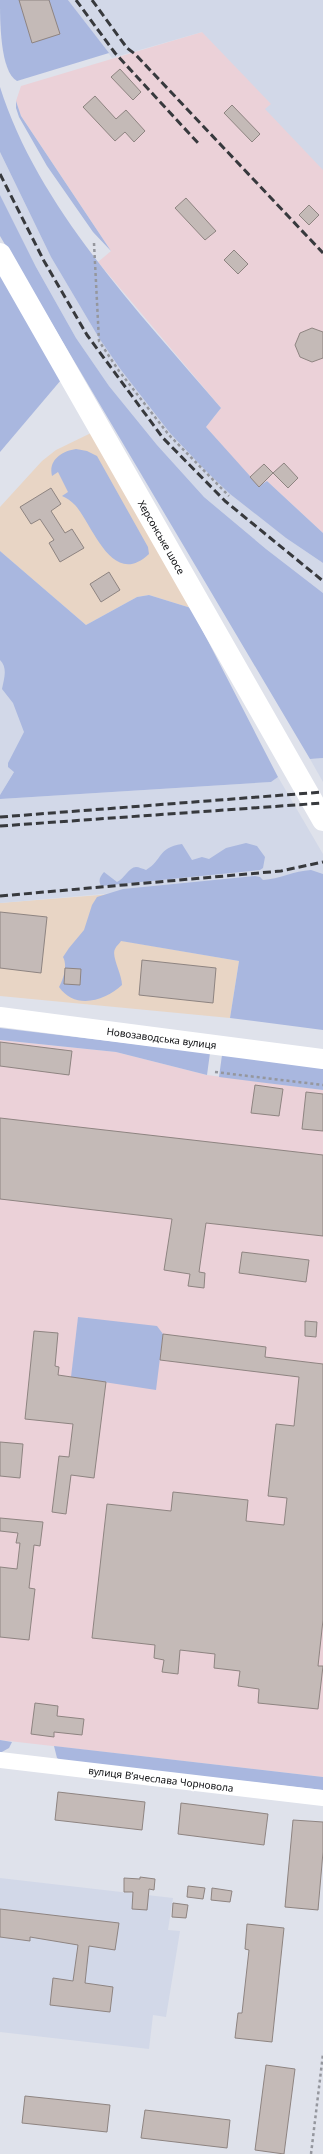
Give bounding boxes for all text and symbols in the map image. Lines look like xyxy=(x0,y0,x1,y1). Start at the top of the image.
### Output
street label: Херсонське шосе xyxy=(135,498,189,577)
street label: Новозаводська вулиця xyxy=(106,1024,217,1052)
street label: вулиця Вʼячеслава Чорновола xyxy=(88,1763,234,1795)

